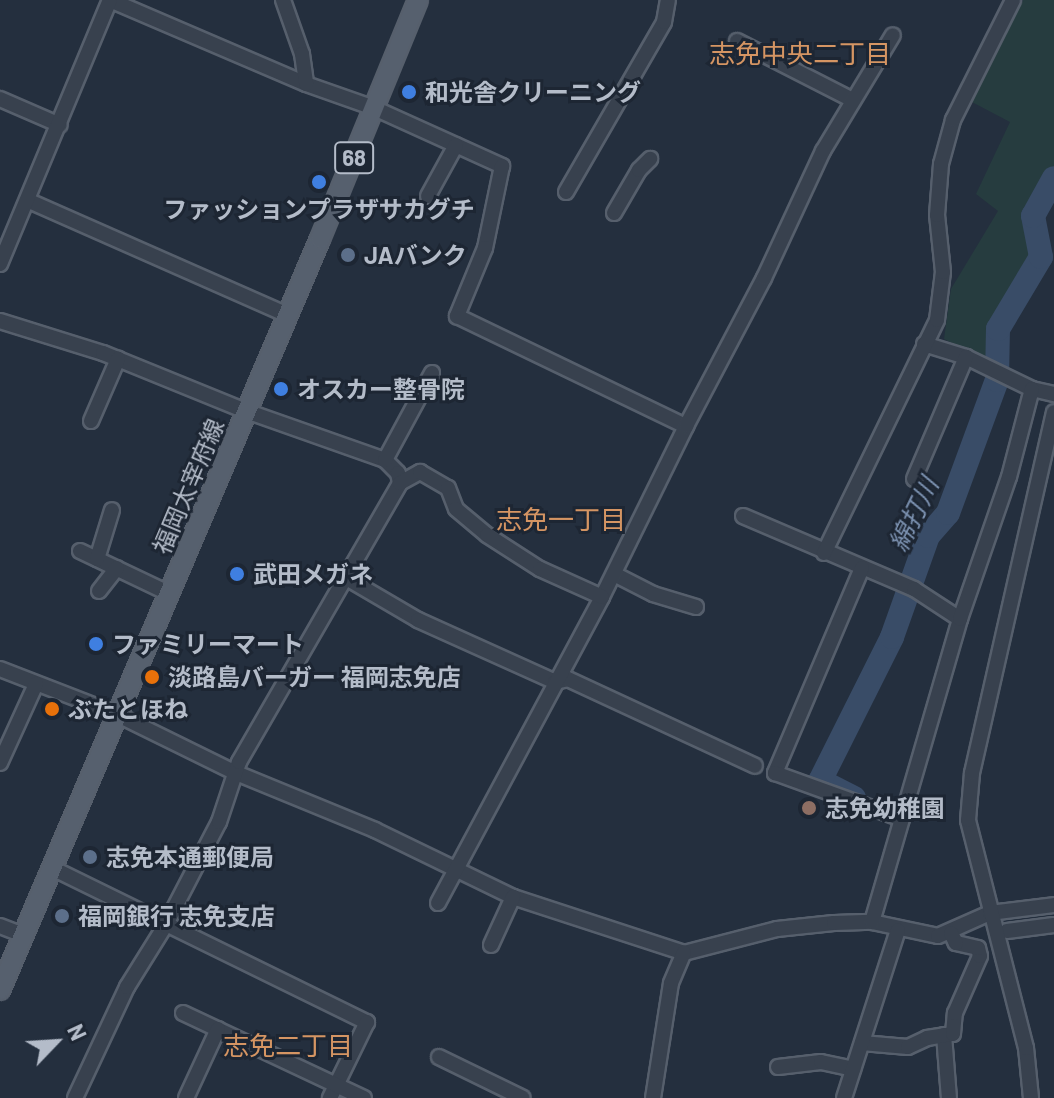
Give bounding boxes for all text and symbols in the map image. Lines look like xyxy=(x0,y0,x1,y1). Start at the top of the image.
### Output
district label: 志免中央二丁目 xyxy=(709,37,891,69)
place label: 和光舎クリーニング xyxy=(425,78,641,106)
marker: 和光舎クリーニング xyxy=(400,83,418,101)
road number: 68 xyxy=(334,140,374,176)
marker: ファッションプラザサカグチ xyxy=(310,173,328,191)
place label: ファッションプラザサカグチ xyxy=(163,195,475,223)
place label: JAバンク xyxy=(364,241,466,269)
marker: JAバンク xyxy=(339,246,357,264)
place label: オスカー整骨院 xyxy=(297,375,465,403)
marker: オスカー整骨院 xyxy=(272,380,290,398)
street label: 福岡太宰府線 xyxy=(147,414,229,558)
water label: 綿打川 xyxy=(882,472,944,556)
district label: 志免一丁目 xyxy=(496,503,626,535)
place label: 武田メガネ xyxy=(253,560,373,588)
marker: 武田メガネ xyxy=(228,565,246,583)
place label: ファミリーマート xyxy=(112,630,304,658)
marker: ファミリーマート xyxy=(87,635,105,653)
place label: 淡路島バーガー 福岡志免店 xyxy=(168,663,461,691)
marker: 淡路島バーガー 福岡志免店 xyxy=(143,668,161,686)
place label: ぶたとほね xyxy=(68,695,188,723)
marker: ぶたとほね xyxy=(43,700,61,718)
place label: 志免幼稚園 xyxy=(825,794,945,822)
marker: 志免幼稚園 xyxy=(800,799,818,817)
place label: 志免本通郵便局 xyxy=(106,843,274,871)
marker: 志免本通郵便局 xyxy=(81,848,99,866)
place label: 福岡銀行 志免支店 xyxy=(78,902,275,930)
marker: 福岡銀行 志免支店 xyxy=(53,907,71,925)
north arrow xyxy=(16,1002,96,1082)
text: N xyxy=(63,1020,93,1044)
district label: 志免二丁目 xyxy=(223,1029,353,1061)

